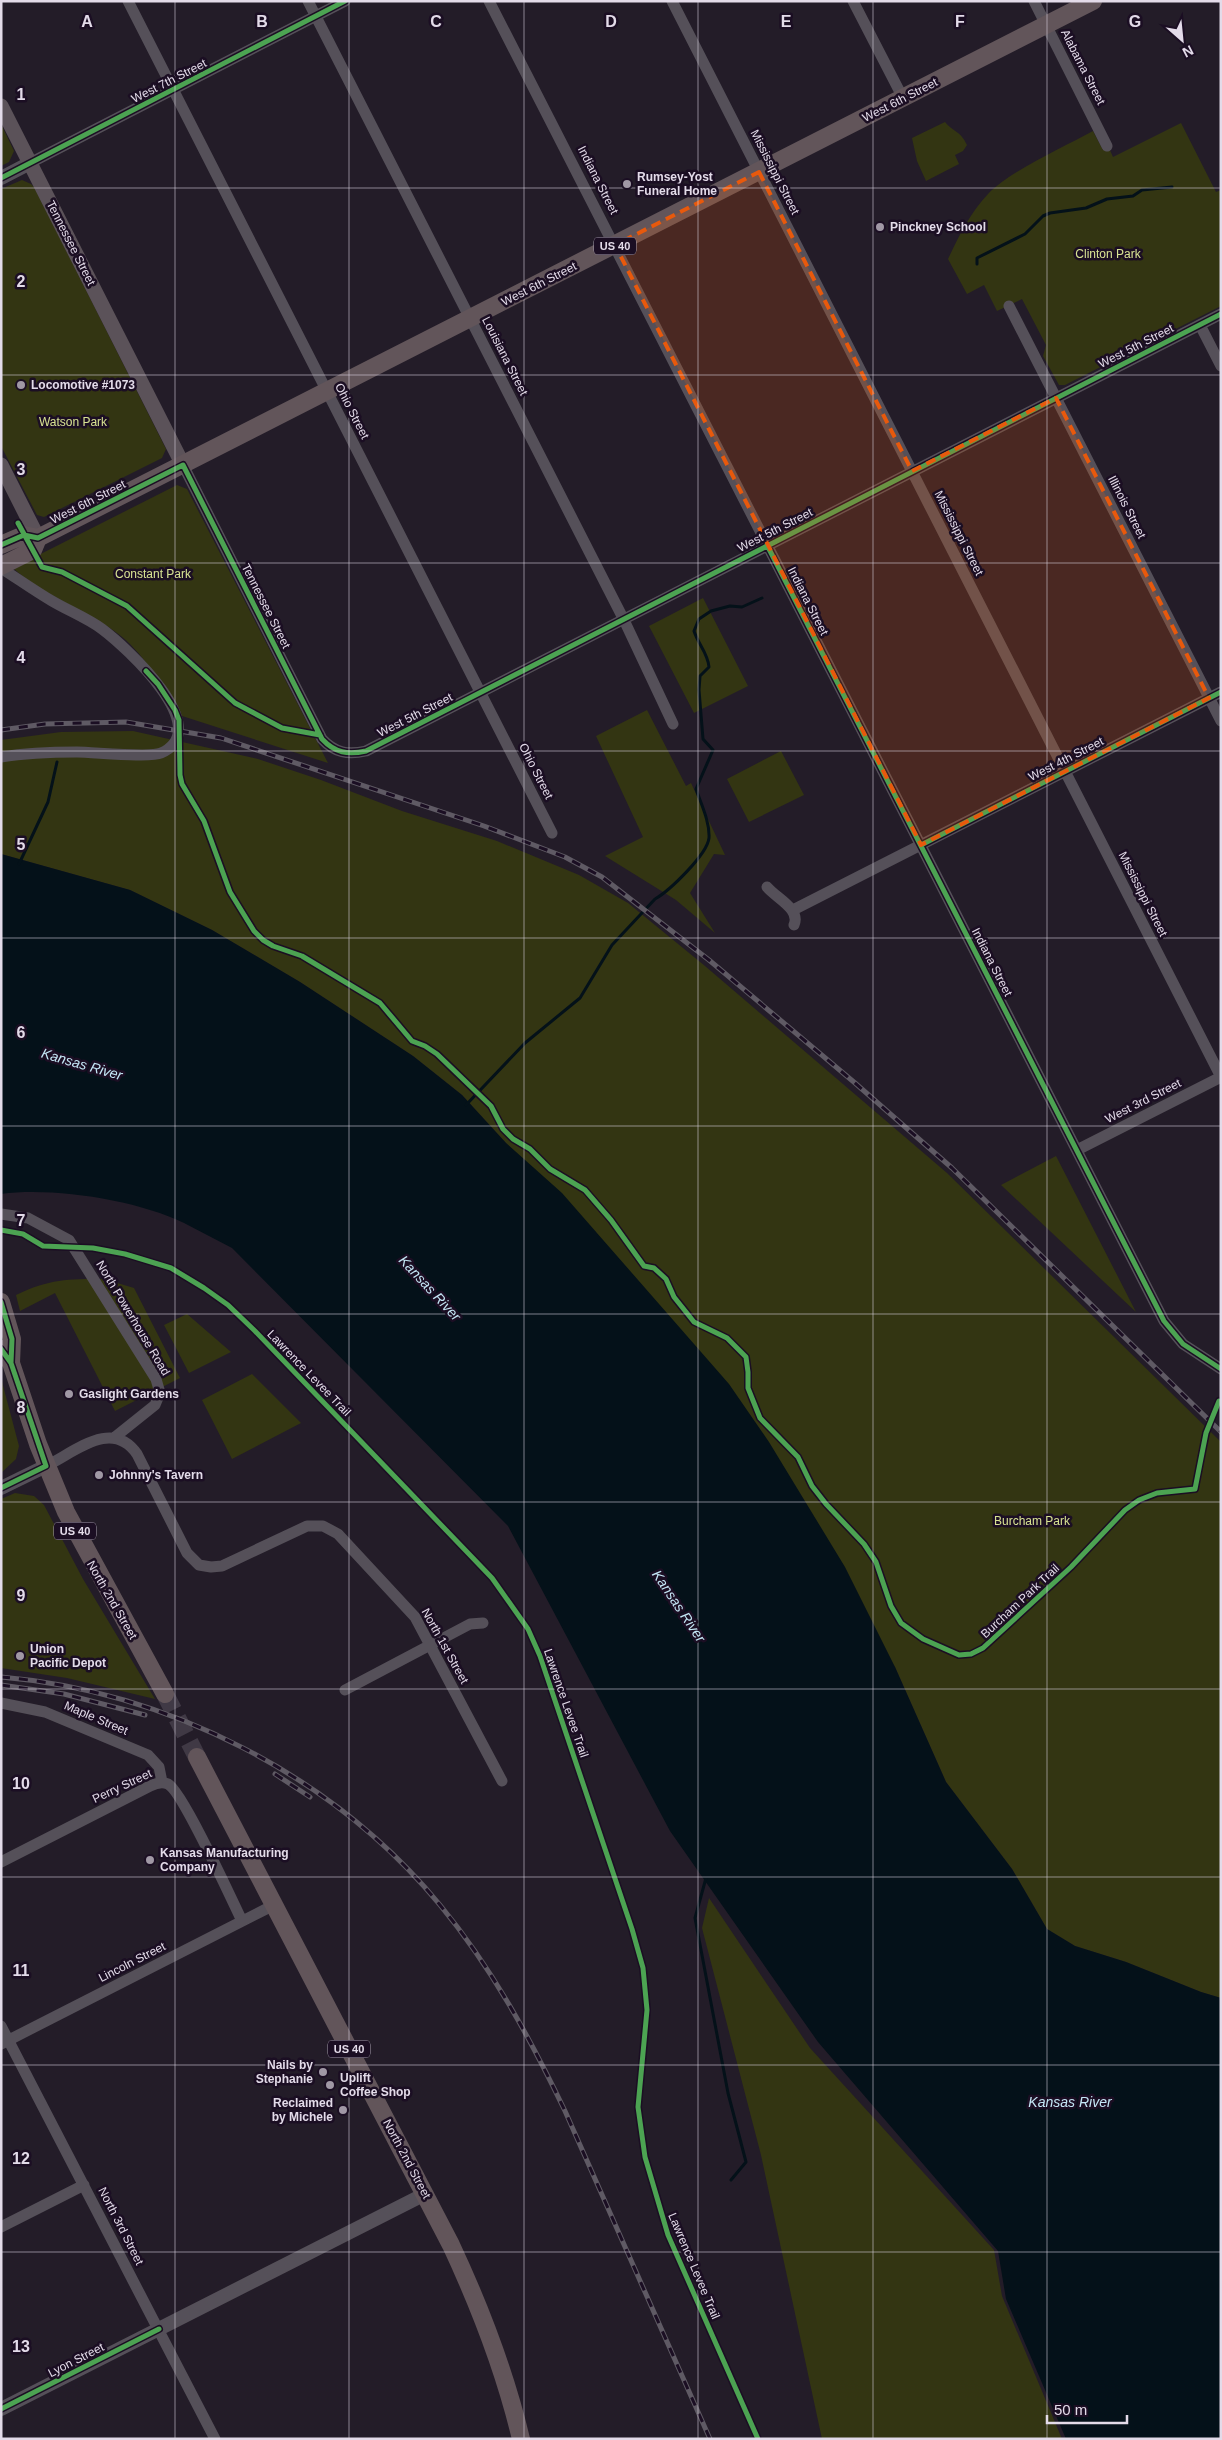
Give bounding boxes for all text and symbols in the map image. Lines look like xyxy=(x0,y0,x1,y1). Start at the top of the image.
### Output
text: A xyxy=(81,13,93,30)
text: B xyxy=(256,13,268,30)
text: C xyxy=(430,13,442,30)
text: D xyxy=(605,13,617,30)
text: E xyxy=(781,13,792,30)
text: F xyxy=(955,13,965,30)
text: G xyxy=(1129,13,1141,30)
north arrow xyxy=(1157,15,1207,65)
street label: Alabama Street xyxy=(1058,27,1108,108)
text: N xyxy=(1180,42,1196,61)
street label: West 7th Street xyxy=(129,56,210,106)
street label: West 6th Street xyxy=(860,75,941,125)
text: 1 xyxy=(17,86,26,103)
street label: Mississippi Street xyxy=(748,127,803,217)
street label: Indiana Street xyxy=(575,144,622,217)
place label: Rumsey-Yost Funeral Home xyxy=(637,170,717,198)
marker: Rumsey-Yost Funeral Home xyxy=(621,178,633,190)
street label: Tennessee Street xyxy=(44,198,99,288)
place label: Pinckney School xyxy=(890,220,986,234)
marker: Pinckney School xyxy=(874,221,886,233)
road number: US 40 xyxy=(594,238,636,255)
park label: Clinton Park xyxy=(1075,247,1142,261)
street label: West 6th Street xyxy=(499,259,580,309)
text: 2 xyxy=(17,273,26,290)
street label: Louisiana Street xyxy=(479,314,531,398)
street label: West 5th Street xyxy=(1096,321,1177,371)
place label: Locomotive #1073 xyxy=(31,378,135,392)
marker: Locomotive #1073 xyxy=(15,379,27,391)
street label: Ohio Street xyxy=(332,381,372,442)
park label: Watson Park xyxy=(39,415,108,429)
text: 3 xyxy=(17,461,26,478)
street label: Illinois Street xyxy=(1105,473,1149,541)
street label: West 6th Street xyxy=(48,477,129,527)
street label: Mississippi Street xyxy=(932,488,987,578)
street label: West 5th Street xyxy=(735,505,816,555)
street label: Tennessee Street xyxy=(239,561,294,651)
street label: Indiana Street xyxy=(785,565,832,638)
park label: Constant Park xyxy=(115,567,192,581)
text: 4 xyxy=(17,649,26,666)
street label: West 5th Street xyxy=(375,690,456,740)
street label: West 4th Street xyxy=(1026,734,1107,784)
street label: Ohio Street xyxy=(516,741,556,802)
text: 5 xyxy=(17,836,26,853)
street label: Mississippi Street xyxy=(1116,849,1171,939)
street label: Indiana Street xyxy=(969,926,1016,999)
text: 6 xyxy=(17,1024,26,1041)
water label: Kansas River xyxy=(40,1045,126,1084)
street label: West 3rd Street xyxy=(1103,1076,1184,1126)
text: 7 xyxy=(17,1212,26,1229)
water label: Kansas River xyxy=(396,1252,465,1325)
street label: North Powerhouse Road xyxy=(93,1258,173,1378)
street label: Lawrence Levee Trail xyxy=(264,1327,354,1419)
place label: Gaslight Gardens xyxy=(79,1387,179,1401)
marker: Gaslight Gardens xyxy=(63,1388,75,1400)
text: 8 xyxy=(17,1399,26,1416)
place label: Johnny's Tavern xyxy=(109,1468,203,1482)
marker: Johnny's Tavern xyxy=(93,1469,105,1481)
park label: Burcham Park xyxy=(994,1514,1071,1528)
road number: US 40 xyxy=(54,1522,96,1540)
street label: North 2nd Street xyxy=(84,1558,140,1642)
street label: Burcham Park Trail xyxy=(978,1561,1062,1641)
water label: Kansas River xyxy=(649,1567,710,1646)
text: 9 xyxy=(17,1587,26,1604)
street label: North 1st Street xyxy=(419,1606,472,1687)
place label: Union Pacific Depot xyxy=(30,1642,106,1670)
street label: Lawrence Levee Trail xyxy=(541,1647,591,1759)
marker: Union Pacific Depot xyxy=(14,1650,26,1662)
street label: Maple Street xyxy=(62,1698,131,1738)
street label: Perry Street xyxy=(90,1766,155,1806)
text: 10 xyxy=(12,1775,30,1792)
place label: Kansas Manufacturing Company xyxy=(160,1846,289,1874)
marker: Kansas Manufacturing Company xyxy=(144,1854,156,1866)
street label: Lincoln Street xyxy=(96,1939,168,1985)
text: 11 xyxy=(13,1962,30,1979)
road number: US 40 xyxy=(328,2040,370,2058)
place label: Nails by Stephanie xyxy=(256,2058,313,2086)
marker: Nails by Stephanie xyxy=(317,2066,329,2078)
place label: Uplift Coffee Shop xyxy=(340,2071,411,2099)
marker: Uplift Coffee Shop xyxy=(324,2079,336,2091)
water label: Kansas River xyxy=(1028,2094,1113,2110)
place label: Reclaimed by Michele xyxy=(272,2096,333,2124)
marker: Reclaimed by Michele xyxy=(337,2104,349,2116)
street label: North 2nd Street xyxy=(380,2117,434,2202)
text: 12 xyxy=(12,2150,30,2167)
street label: North 3rd Street xyxy=(95,2185,147,2268)
street label: Lawrence Levee Trail xyxy=(665,2211,723,2321)
text: 13 xyxy=(12,2338,30,2355)
street label: Lyon Street xyxy=(46,2340,107,2380)
scale bar xyxy=(1047,2392,1127,2424)
text: 50 m xyxy=(1054,2401,1087,2418)

